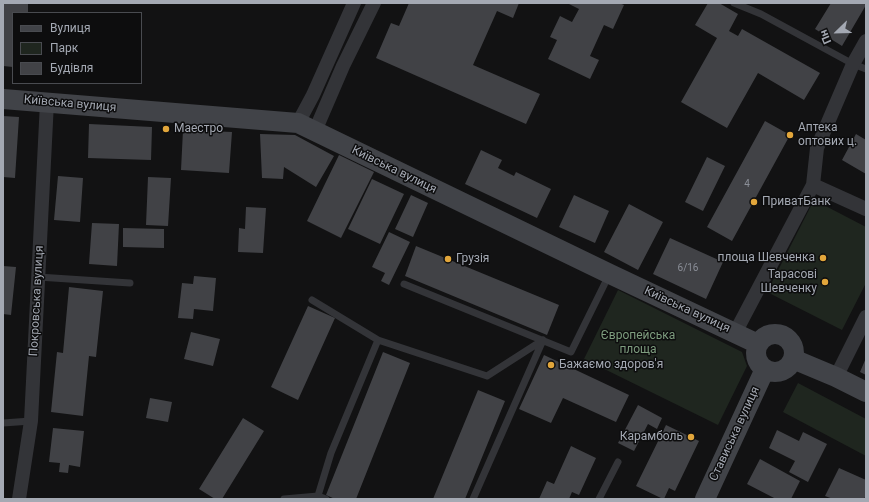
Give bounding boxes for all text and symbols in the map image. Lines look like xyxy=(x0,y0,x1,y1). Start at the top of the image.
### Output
legend xyxy=(12,12,142,84)
north arrow xyxy=(817,12,857,52)
text: Вулиця xyxy=(50,21,91,35)
text: Пн xyxy=(817,28,834,46)
text: Парк xyxy=(50,41,78,55)
text: Будівля xyxy=(50,61,93,75)
street label: Київська вулиця xyxy=(23,93,117,115)
place label: Аптека оптових ц. xyxy=(798,121,857,149)
place label: Маестро xyxy=(174,122,223,136)
marker: Маестро xyxy=(161,124,171,134)
marker: Аптека оптових ц. xyxy=(785,130,795,140)
street label: Київська вулиця xyxy=(349,143,439,197)
house number: 4 xyxy=(744,178,750,190)
place label: ПриватБанк xyxy=(762,195,831,209)
marker: ПриватБанк xyxy=(749,197,759,207)
street label: Покровська вулиця xyxy=(27,245,47,357)
place label: площа Шевченка xyxy=(718,251,815,265)
place label: Грузія xyxy=(456,252,489,266)
marker: площа Шевченка xyxy=(818,253,828,263)
marker: Грузія xyxy=(443,254,453,264)
house number: 6/16 xyxy=(678,262,698,274)
place label: Тарасові Шевченку xyxy=(761,268,817,296)
marker: Тарасові Шевченку xyxy=(820,277,830,287)
street label: Київська вулиця xyxy=(642,284,732,336)
park label: Європейська площа xyxy=(601,329,675,357)
place label: Бажаємо здоров'я xyxy=(559,358,663,372)
marker: Бажаємо здоров'я xyxy=(546,360,556,370)
street label: Стависька вулиця xyxy=(707,385,763,483)
place label: Карамболь xyxy=(620,430,683,444)
marker: Карамболь xyxy=(686,432,696,442)

